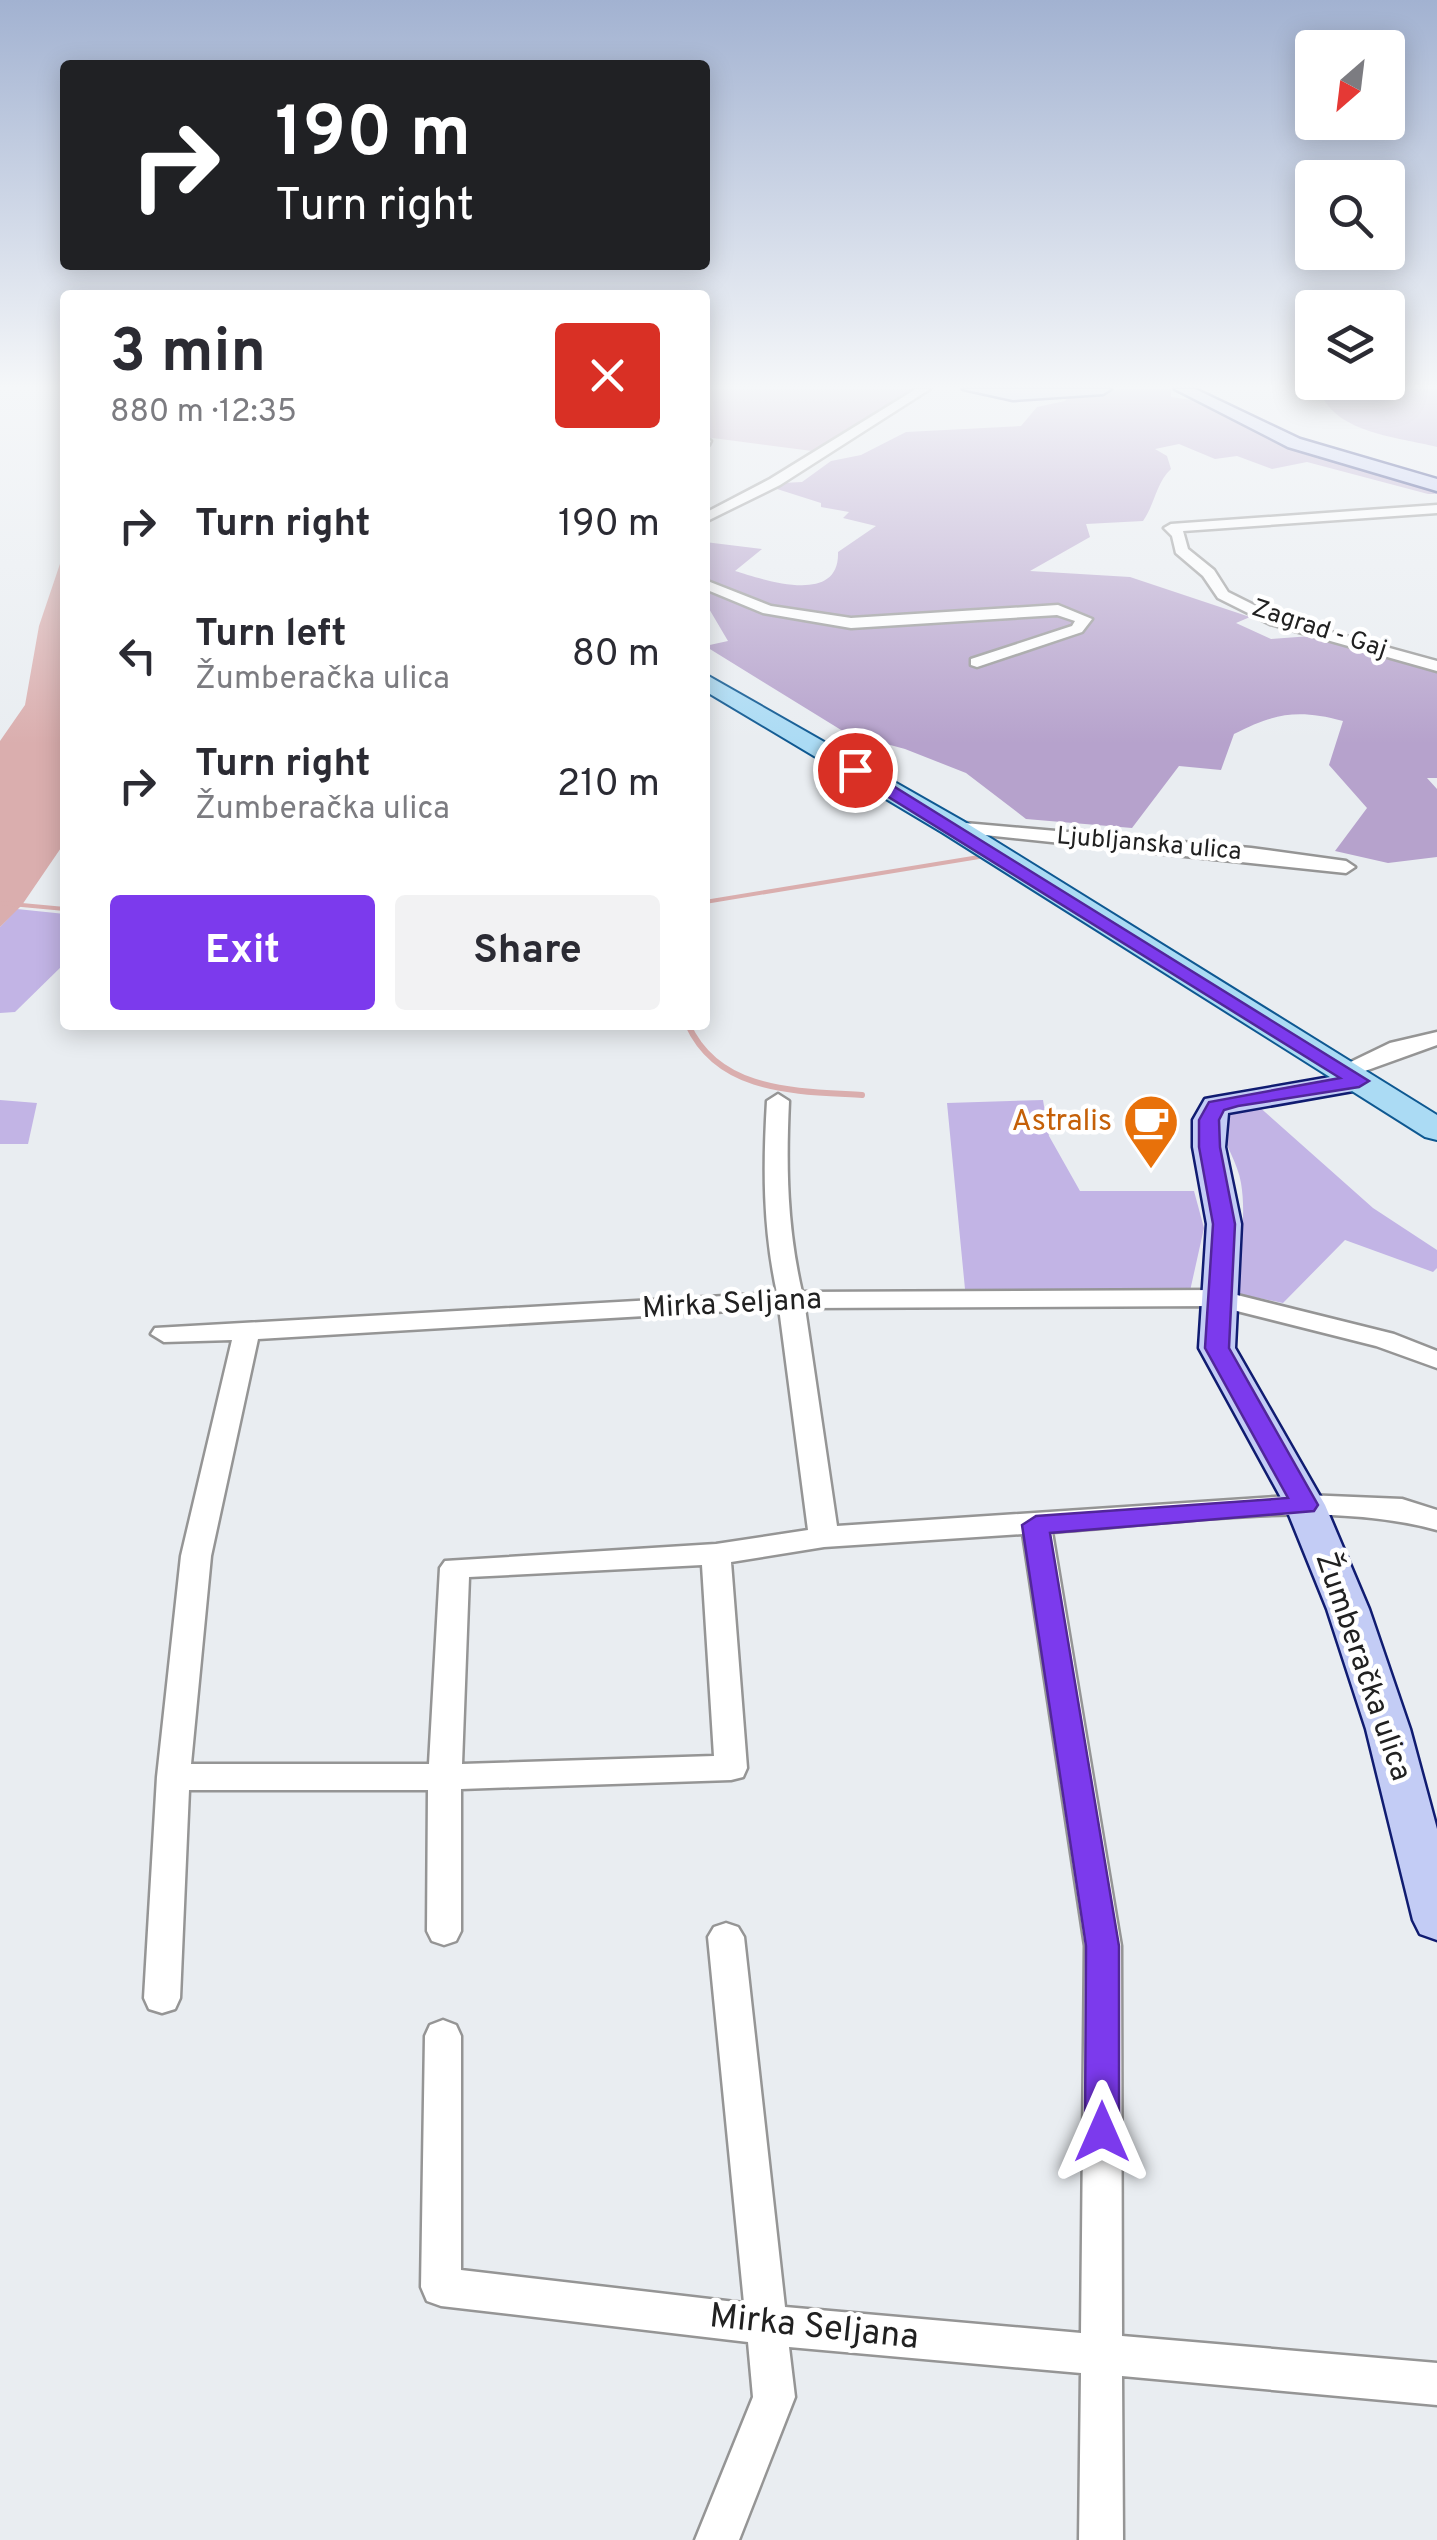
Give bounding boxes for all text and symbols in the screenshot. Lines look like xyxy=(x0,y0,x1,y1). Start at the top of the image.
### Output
north arrow xyxy=(1295,30,1405,140)
map controls xyxy=(1295,30,1405,400)
text: 190 m xyxy=(275,92,471,181)
icon: right xyxy=(110,100,240,230)
button: search xyxy=(1295,160,1405,270)
text: Turn right xyxy=(275,179,474,236)
button: layers xyxy=(1295,290,1405,400)
text: 3 min xyxy=(110,317,266,393)
button: close xyxy=(555,323,660,428)
text: 880 m · 12:35 xyxy=(110,393,297,433)
icon: right xyxy=(110,498,165,553)
text: Turn right xyxy=(195,501,370,550)
text: 190 m xyxy=(558,501,660,550)
street label: Zagrad - Gaj xyxy=(1247,593,1391,667)
text: Turn left xyxy=(195,611,347,660)
icon: left xyxy=(110,628,165,683)
text: 80 m xyxy=(572,631,660,680)
text: Žumberačka ulica xyxy=(195,660,450,700)
pin xyxy=(813,728,898,813)
text: Turn right xyxy=(195,741,370,790)
icon: arrive xyxy=(828,743,883,798)
icon: right xyxy=(110,758,165,813)
text: 210 m xyxy=(557,761,660,810)
text: Žumberačka ulica xyxy=(195,790,450,830)
street label: Ljubljanska ulica xyxy=(1055,821,1243,869)
button: Exit xyxy=(110,895,375,1010)
button: Share xyxy=(395,895,660,1010)
cafe icon: Astralis xyxy=(1121,1092,1181,1171)
place label: Astralis xyxy=(1011,1104,1112,1141)
street label: Mirka Seljana xyxy=(641,1282,823,1328)
street label: Žumberačka ulica xyxy=(1306,1547,1420,1786)
position arrow xyxy=(1050,2080,1154,2184)
street label: Mirka Seljana xyxy=(707,2295,921,2361)

